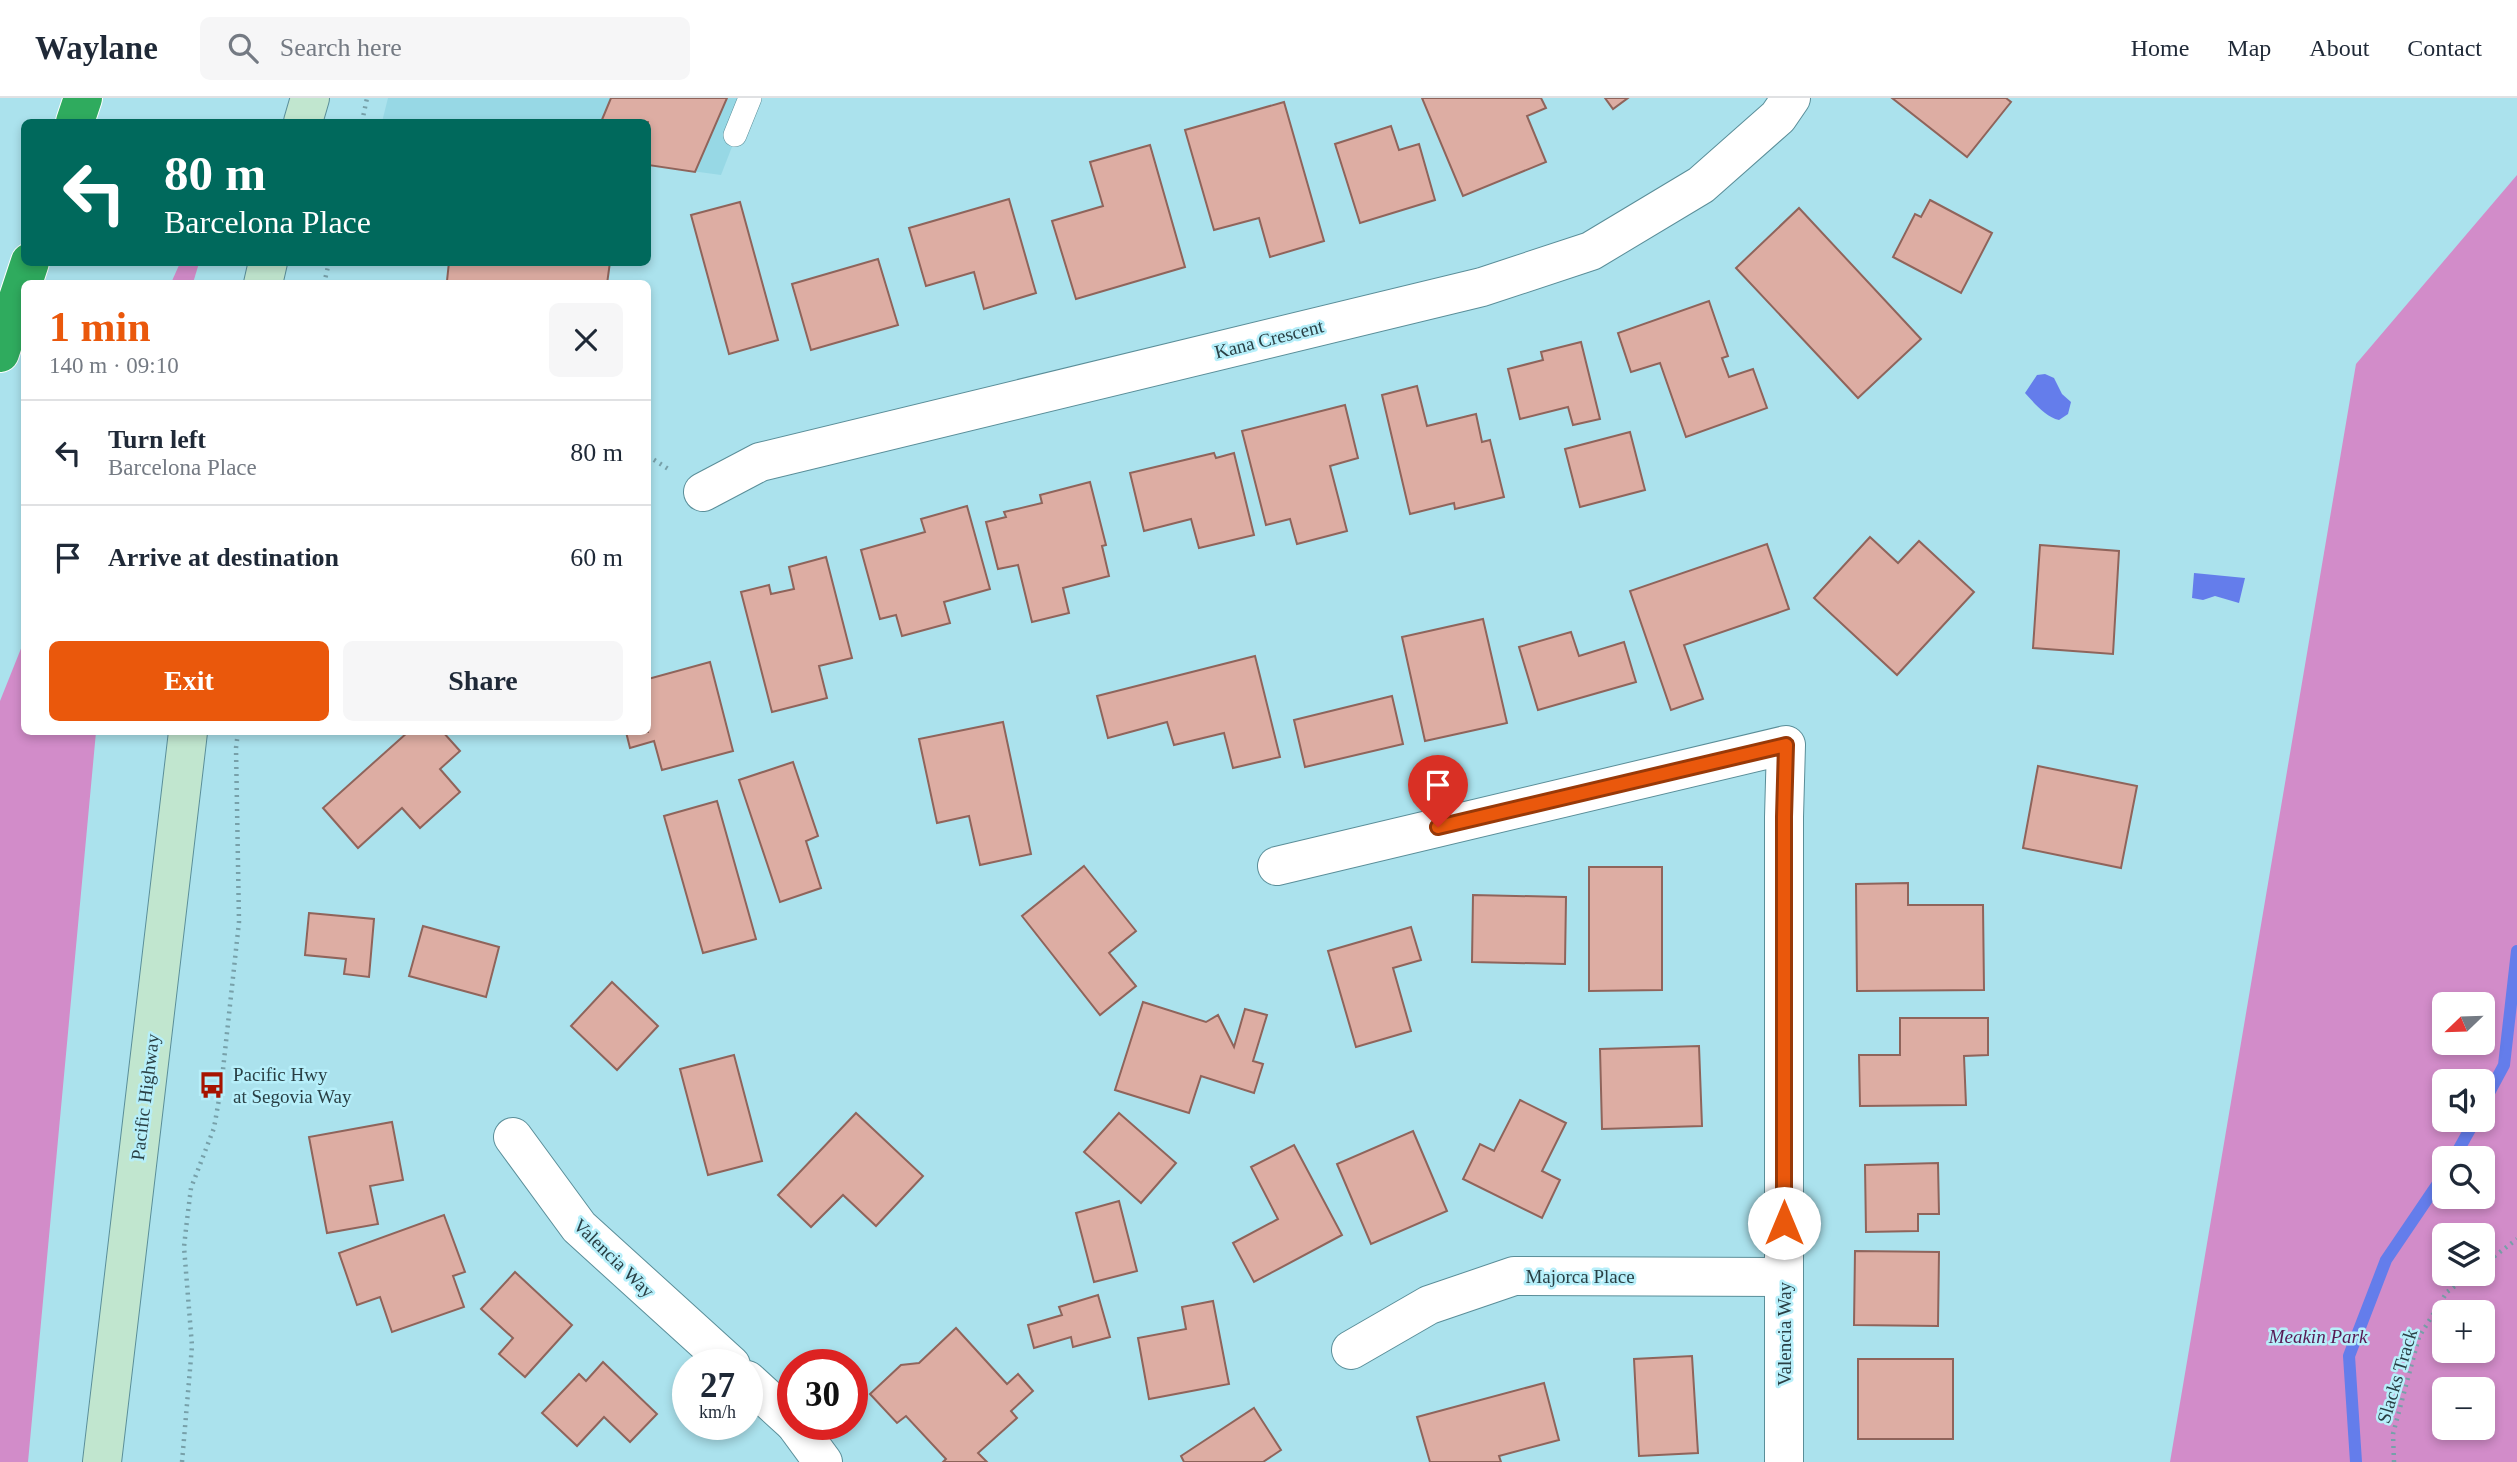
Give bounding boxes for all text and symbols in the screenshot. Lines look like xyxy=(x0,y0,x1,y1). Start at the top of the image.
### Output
search box xyxy=(200,17,690,80)
icon: search xyxy=(224,29,262,67)
text: Waylane xyxy=(35,30,158,66)
text: Search here xyxy=(280,33,402,62)
text: Home xyxy=(2131,35,2189,61)
text: Map xyxy=(2227,35,2271,61)
text: About xyxy=(2309,35,2369,61)
text: Contact xyxy=(2407,35,2482,61)
text: 80 m xyxy=(164,146,266,201)
icon: left xyxy=(49,147,140,238)
text: Barcelona Place xyxy=(164,204,371,240)
button: close xyxy=(549,303,623,377)
text: 1 min xyxy=(49,304,151,350)
street label: Kana Crescent xyxy=(1212,315,1326,363)
text: 140 m · 09:10 xyxy=(49,353,179,378)
text: Turn left xyxy=(108,425,206,454)
icon: left xyxy=(49,434,87,472)
text: 80 m xyxy=(570,438,623,467)
text: Barcelona Place xyxy=(108,455,257,480)
icon: arrive xyxy=(49,539,87,577)
text: Arrive at destination xyxy=(108,543,339,572)
text: 60 m xyxy=(570,543,623,572)
button: Exit xyxy=(49,641,329,721)
button: Share xyxy=(343,641,623,721)
pin xyxy=(1408,755,1468,827)
icon: arrive xyxy=(1419,766,1457,804)
north arrow xyxy=(2432,992,2496,1055)
map controls xyxy=(2432,992,2495,1440)
street label: Pacific Highway xyxy=(127,1032,163,1161)
place label: Pacific Hwy at Segovia Way xyxy=(233,1064,352,1107)
button: sound xyxy=(2432,1069,2495,1132)
bus stop icon: Pacific Hwy at Segovia Way xyxy=(197,1070,227,1100)
button: search xyxy=(2432,1146,2495,1209)
position arrow xyxy=(1747,1186,1821,1260)
street label: Valencia Way xyxy=(569,1214,659,1302)
button: layers xyxy=(2432,1223,2495,1286)
street label: Majorca Place xyxy=(1525,1266,1635,1287)
street label: Valencia Way xyxy=(1774,1281,1795,1386)
button: + xyxy=(2432,1300,2495,1363)
park label: Meakin Park xyxy=(2268,1326,2368,1347)
street label: Slacks Track xyxy=(2373,1326,2421,1426)
speed limit sign: 30 xyxy=(777,1349,868,1440)
text: 27 xyxy=(700,1366,735,1405)
button: − xyxy=(2432,1377,2495,1440)
text: km/h xyxy=(699,1402,736,1422)

